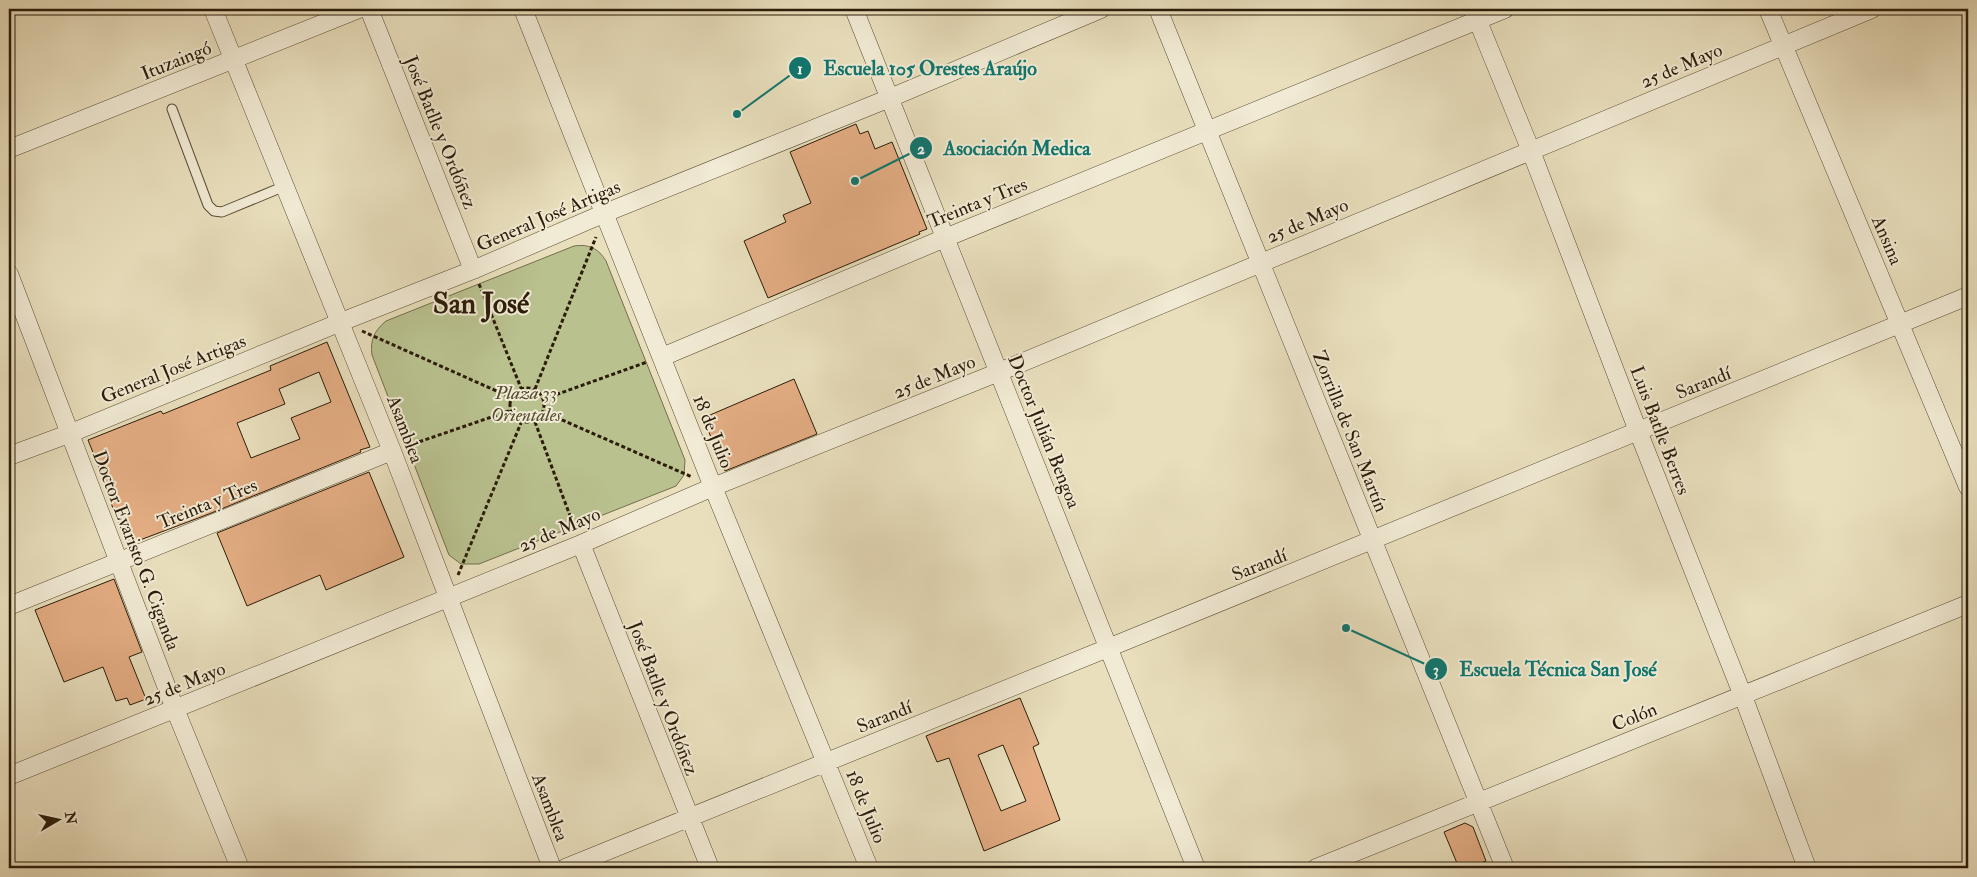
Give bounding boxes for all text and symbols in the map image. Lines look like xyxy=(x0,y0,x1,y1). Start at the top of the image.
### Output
street label: Ituzaingó xyxy=(138,36,215,86)
street label: 25 de Mayo xyxy=(1637,38,1726,94)
street label: José Batlle y Ordóñez xyxy=(398,51,482,213)
callout: Escuela 105 Orestes Araújo xyxy=(788,51,1047,86)
text: Escuela 105 Orestes Araújo xyxy=(823,56,1037,81)
text: 1 xyxy=(797,60,803,79)
callout: Asociación Medica xyxy=(908,131,1100,166)
text: Asociación Medica xyxy=(943,136,1091,161)
text: 2 xyxy=(917,140,925,159)
street label: Treinta y Tres xyxy=(924,172,1031,234)
street label: General José Artigas xyxy=(473,175,624,257)
street label: 25 de Mayo xyxy=(1263,193,1352,249)
street label: Ansina xyxy=(1866,211,1908,269)
district label: San José xyxy=(433,286,530,323)
street label: General José Artigas xyxy=(97,329,249,409)
street label: Zorrilla de San Martín xyxy=(1307,347,1393,516)
street label: 25 de Mayo xyxy=(890,350,979,404)
street label: Doctor Julián Bengoa xyxy=(1002,351,1086,512)
street label: Sarandí xyxy=(1672,360,1736,405)
street label: Luis Batlle Berres xyxy=(1624,363,1696,498)
park label: Plaza 33 Orientales xyxy=(491,381,562,427)
street label: Asamblea xyxy=(381,391,429,467)
street label: 18 de Julio xyxy=(688,391,739,472)
street label: Doctor Evaristo G. Ciganda xyxy=(87,447,185,654)
street label: Treinta y Tres xyxy=(154,473,261,535)
street label: 25 de Mayo xyxy=(515,502,604,558)
street label: Sarandí xyxy=(1228,542,1292,587)
street label: José Batlle y Ordóñez xyxy=(622,617,704,779)
callout: Escuela Técnica San José xyxy=(1424,652,1666,687)
street label: 25 de Mayo xyxy=(140,657,229,711)
text: Escuela Técnica San José xyxy=(1459,657,1657,682)
text: 3 xyxy=(1433,661,1439,680)
street label: Sarandí xyxy=(853,694,917,739)
street label: Colón xyxy=(1608,697,1661,737)
street label: 18 de Julio xyxy=(841,766,892,847)
street label: Asamblea xyxy=(526,769,574,845)
north arrow xyxy=(32,794,82,844)
text: N xyxy=(61,810,80,826)

